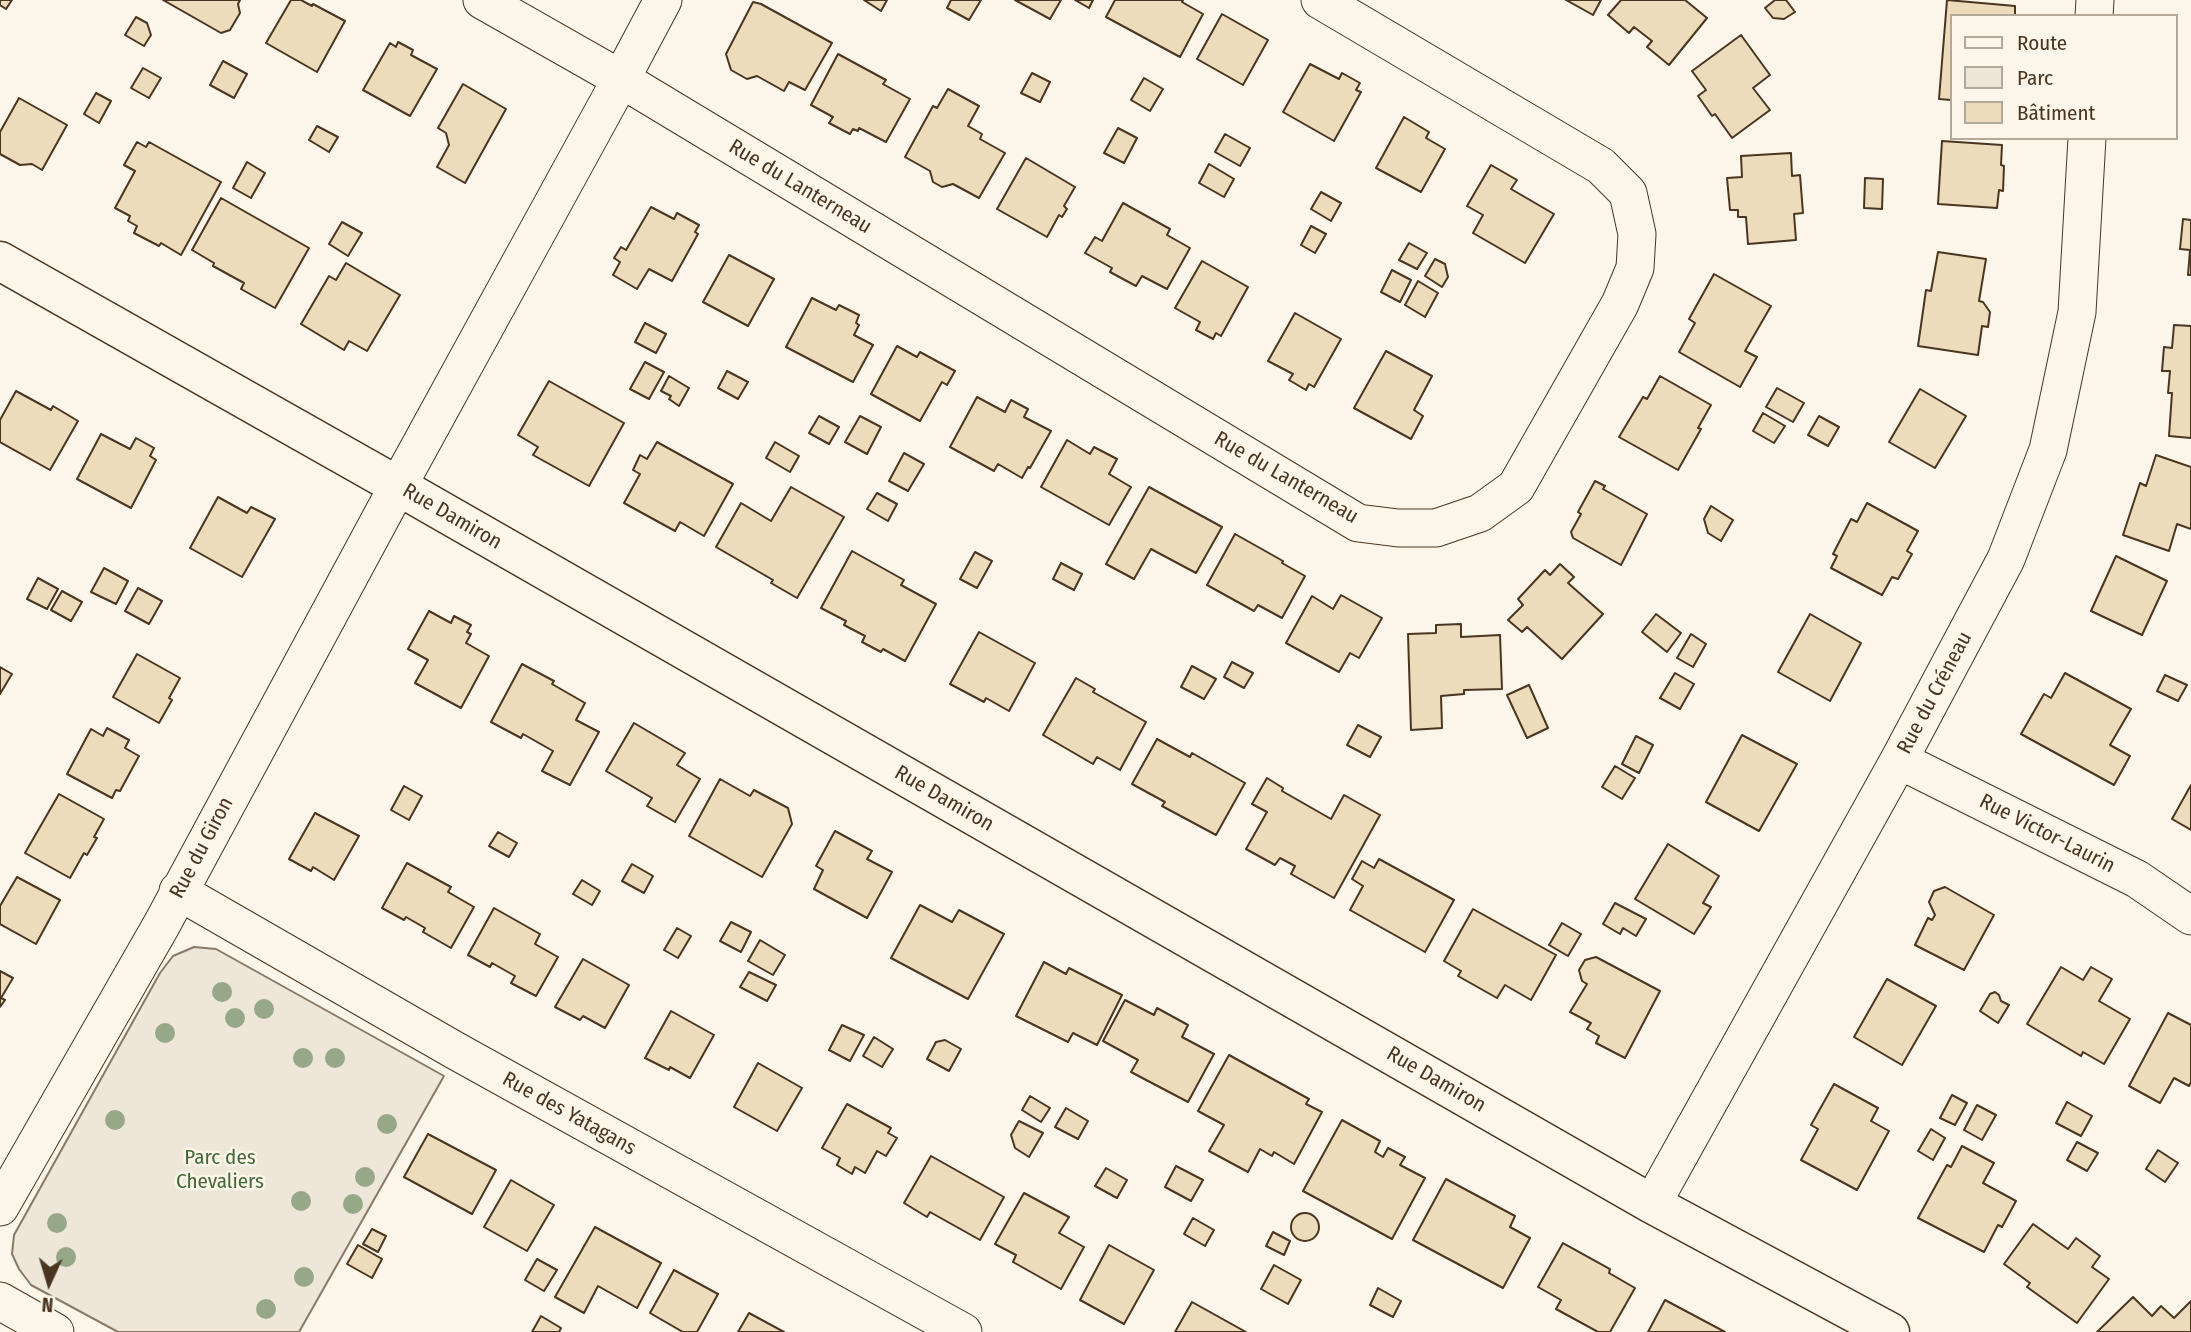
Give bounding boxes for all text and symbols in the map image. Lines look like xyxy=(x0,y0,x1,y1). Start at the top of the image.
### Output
legend xyxy=(1950,14,2177,140)
text: Route xyxy=(2017,30,2067,56)
text: Parc xyxy=(2017,65,2053,91)
text: Bâtiment xyxy=(2017,100,2095,126)
street label: Rue du Lanterneau xyxy=(724,134,876,240)
street label: Rue du Lanterneau xyxy=(1209,427,1363,529)
street label: Rue Damiron xyxy=(398,479,506,555)
street label: Rue du Créneau xyxy=(1892,628,1978,758)
street label: Rue Damiron xyxy=(890,761,998,837)
street label: Rue Victor-Laurin xyxy=(1975,789,2119,879)
street label: Rue du Giron xyxy=(165,793,239,903)
street label: Rue Damiron xyxy=(1382,1042,1490,1118)
street label: Rue des Yatagans xyxy=(498,1067,640,1161)
park label: Parc des Chevaliers xyxy=(176,1145,264,1195)
north arrow xyxy=(14,1248,84,1318)
text: N xyxy=(41,1293,54,1316)

